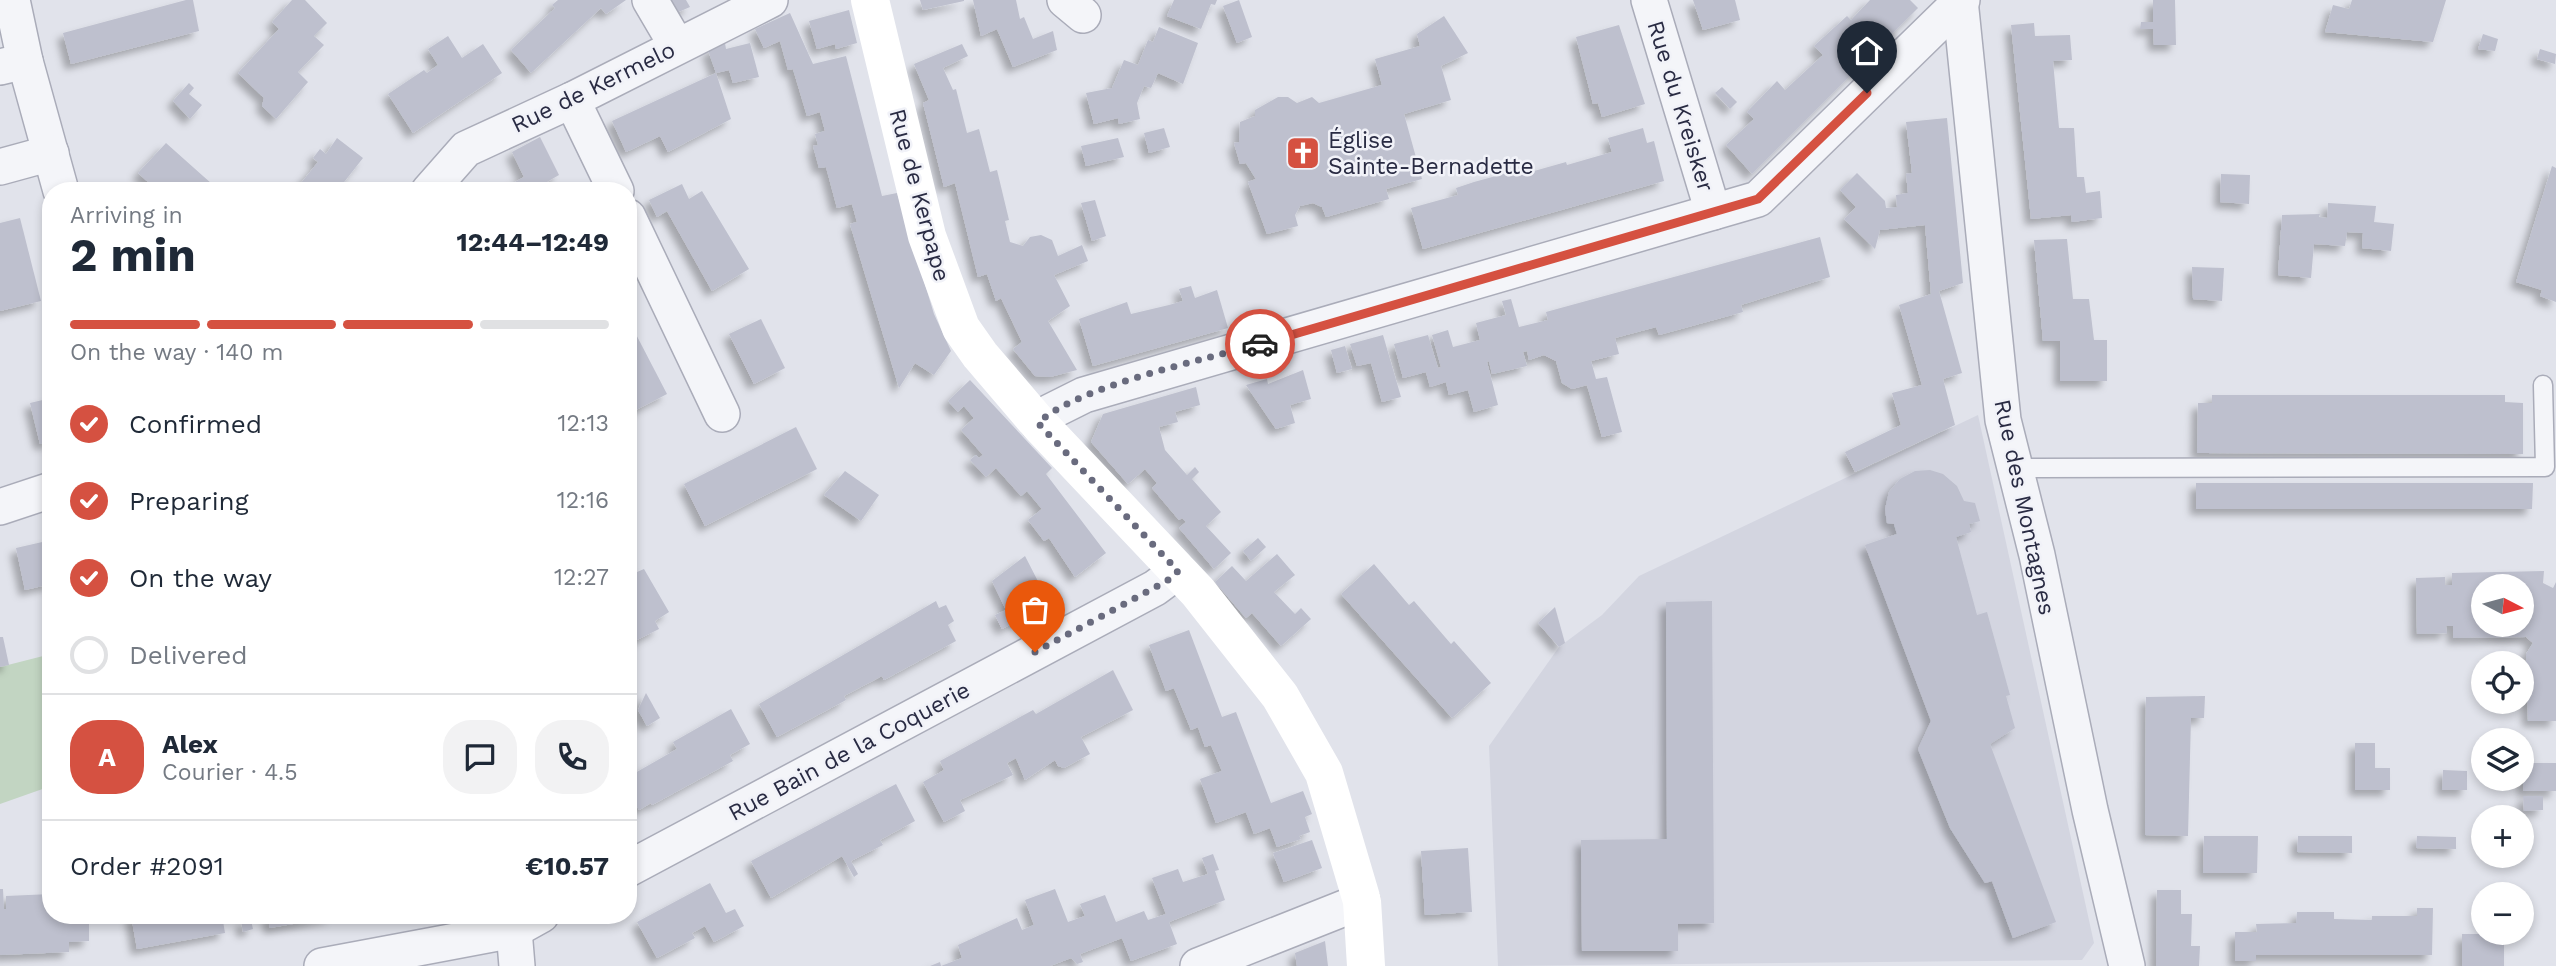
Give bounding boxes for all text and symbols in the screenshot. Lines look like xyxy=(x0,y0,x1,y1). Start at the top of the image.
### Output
street label: Rue du Kreisker xyxy=(1642,17,1719,195)
pin xyxy=(1837,21,1897,93)
icon: home xyxy=(1848,32,1886,70)
street label: Rue de Kermelo xyxy=(507,36,679,139)
street label: Rue de Kerpape xyxy=(883,106,956,284)
place label: Église Sainte-Bernadette xyxy=(1328,127,1534,180)
church icon: Église Sainte-Bernadette xyxy=(1284,134,1322,172)
text: Arriving in xyxy=(70,202,183,229)
text: 12:44–12:49 xyxy=(457,227,609,257)
text: 2 min xyxy=(70,228,196,282)
courier xyxy=(1225,309,1295,379)
icon: car xyxy=(1241,325,1279,363)
text: On the way · 140 m xyxy=(70,339,283,366)
street label: Rue des Montagnes xyxy=(1988,397,2061,617)
icon: check xyxy=(70,405,108,443)
text: Confirmed xyxy=(129,409,262,439)
text: 12:13 xyxy=(557,410,609,437)
icon: check xyxy=(70,482,108,520)
text: Preparing xyxy=(129,486,249,516)
text: 12:16 xyxy=(557,487,609,514)
icon: check xyxy=(70,559,108,597)
text: On the way xyxy=(129,563,272,593)
text: 12:27 xyxy=(554,564,609,591)
north arrow xyxy=(2471,574,2534,637)
map controls xyxy=(2471,574,2534,945)
pin xyxy=(1005,580,1065,652)
icon: bag xyxy=(1016,591,1054,629)
text: Delivered xyxy=(129,640,248,670)
button: locate xyxy=(2471,651,2534,714)
street label: Rue Bain de la Coquerie xyxy=(724,676,975,827)
button: chat xyxy=(443,720,517,794)
button: phone xyxy=(535,720,609,794)
button: layers xyxy=(2471,728,2534,791)
text: Alex xyxy=(162,729,218,759)
text: A xyxy=(98,742,116,772)
text: Courier · 4.5 xyxy=(162,759,298,786)
button: + xyxy=(2471,805,2534,868)
text: Order #2091 xyxy=(70,851,224,881)
text: €10.57 xyxy=(525,851,609,881)
button: − xyxy=(2471,882,2534,945)

